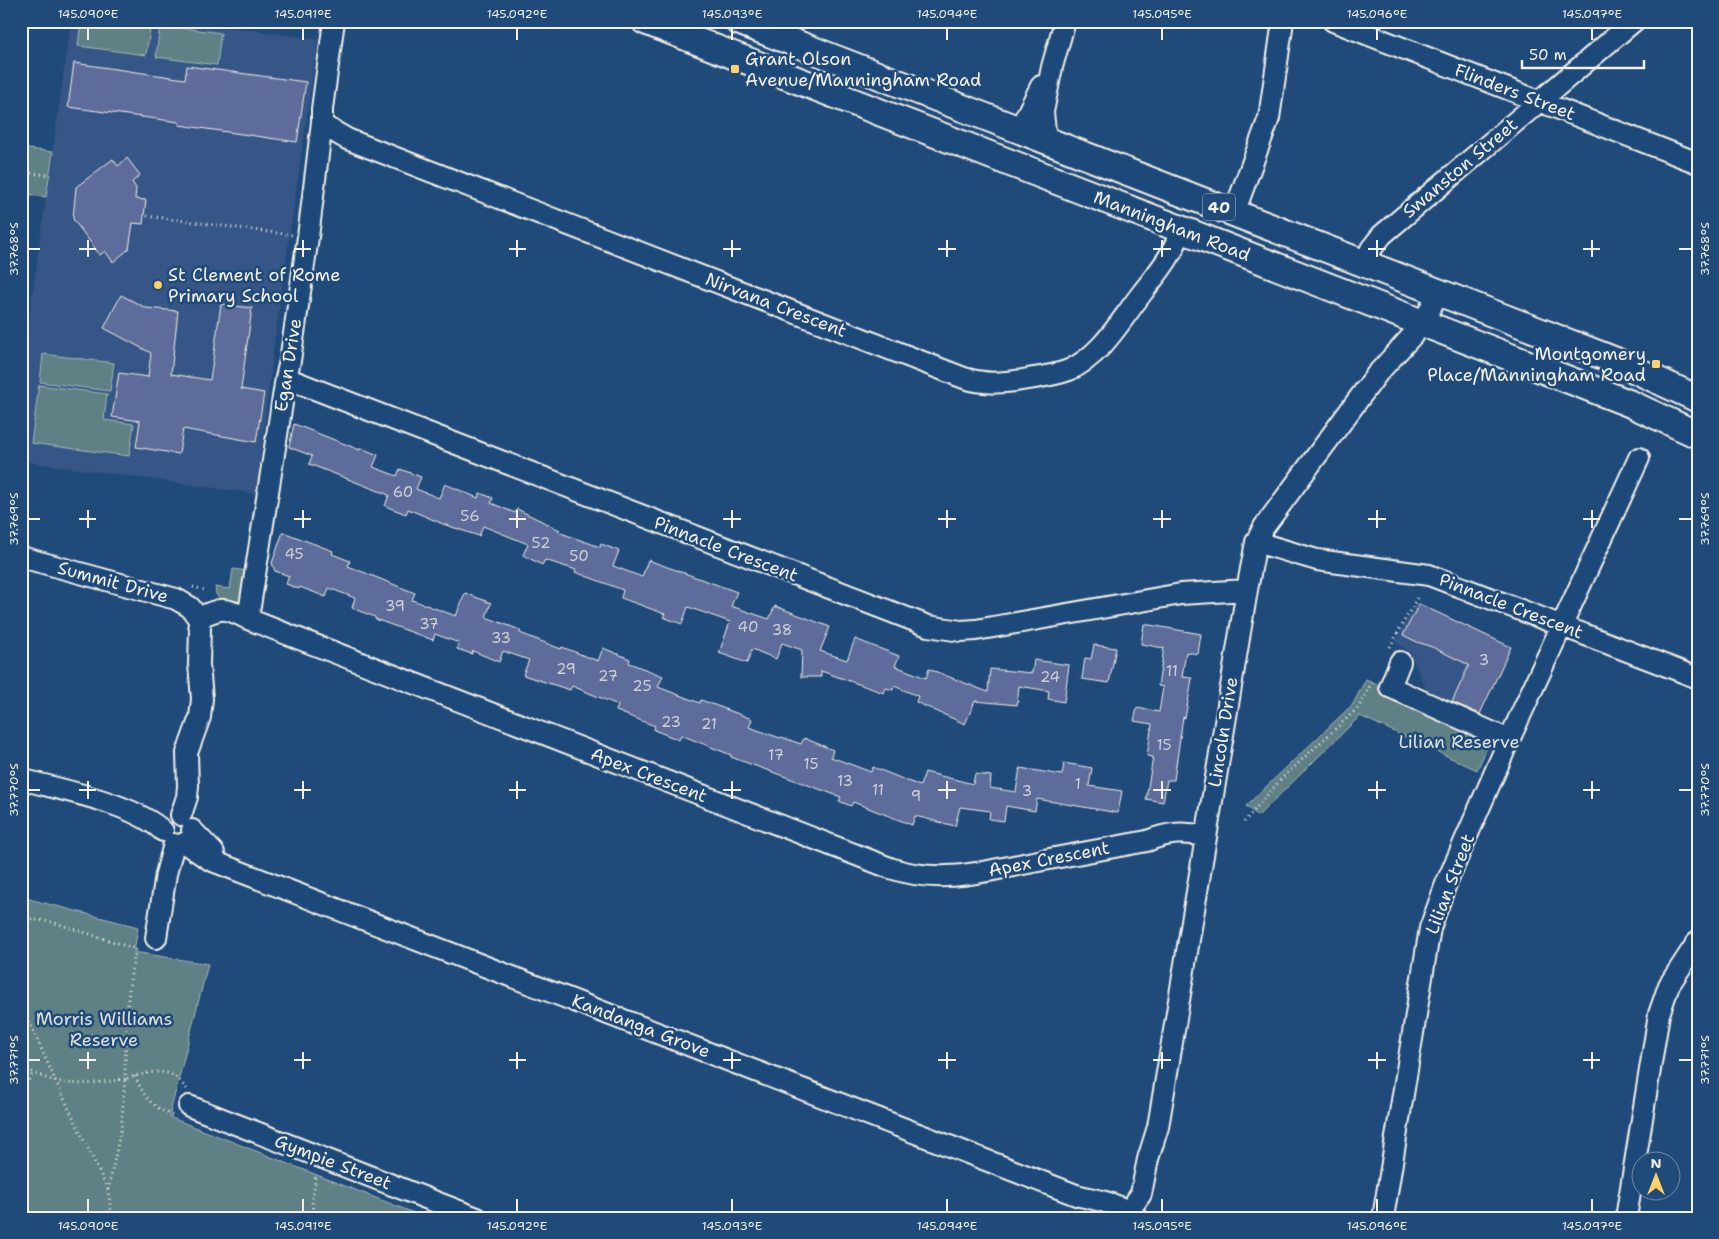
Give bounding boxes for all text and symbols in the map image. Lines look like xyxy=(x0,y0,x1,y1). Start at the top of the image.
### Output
text: 145.090°E xyxy=(58,6,118,22)
text: 145.091°E xyxy=(274,6,332,22)
text: 145.092°E xyxy=(487,6,547,22)
text: 145.093°E xyxy=(702,6,762,22)
text: 145.094°E xyxy=(917,6,977,22)
text: 145.095°E xyxy=(1132,6,1192,22)
text: 145.096°E xyxy=(1347,6,1407,22)
text: 145.097°E xyxy=(1562,6,1622,22)
scale bar xyxy=(1522,38,1644,70)
text: 50 m xyxy=(1529,45,1567,65)
place label: Grant Olson Avenue/Manningham Road xyxy=(745,47,981,92)
street label: Flinders Street xyxy=(1451,58,1579,126)
marker: Grant Olson Avenue/Manningham Road xyxy=(729,63,741,75)
street label: Swanston Street xyxy=(1397,113,1523,223)
street label: Manningham Road xyxy=(1090,185,1254,267)
road number: 40 xyxy=(1203,193,1235,220)
text: 37.768°S xyxy=(6,222,22,276)
text: 37.768°S xyxy=(1697,222,1713,276)
place label: St Clement of Rome Primary School xyxy=(168,263,340,308)
street label: Nirvana Crescent xyxy=(702,267,850,343)
marker: St Clement of Rome Primary School xyxy=(152,279,164,291)
street label: Egan Drive xyxy=(269,317,307,413)
place label: Montgomery Place/Manningham Road xyxy=(1427,342,1646,387)
marker: Montgomery Place/Manningham Road xyxy=(1650,358,1662,370)
house number: 60 xyxy=(393,482,413,502)
text: 37.769°S xyxy=(6,492,22,546)
text: 37.769°S xyxy=(1697,492,1713,546)
house number: 56 xyxy=(460,506,480,526)
street label: Pinnacle Crescent xyxy=(650,510,802,588)
house number: 52 xyxy=(532,533,550,553)
house number: 45 xyxy=(284,544,304,564)
house number: 50 xyxy=(569,546,589,566)
street label: Summit Drive xyxy=(55,556,171,608)
street label: Pinnacle Crescent xyxy=(1435,567,1587,645)
house number: 39 xyxy=(385,596,405,616)
house number: 37 xyxy=(419,614,439,634)
house number: 40 xyxy=(738,617,758,637)
house number: 38 xyxy=(772,620,792,640)
house number: 33 xyxy=(491,628,511,648)
house number: 3 xyxy=(1479,650,1489,670)
house number: 29 xyxy=(556,659,576,679)
house number: 11 xyxy=(1166,661,1178,681)
house number: 27 xyxy=(598,666,618,686)
house number: 24 xyxy=(1040,667,1060,687)
street label: Lincoln Drive xyxy=(1202,675,1244,789)
house number: 25 xyxy=(632,676,652,696)
house number: 23 xyxy=(661,712,681,732)
house number: 21 xyxy=(701,714,717,734)
park label: Lilian Reserve xyxy=(1398,730,1520,754)
house number: 15 xyxy=(1156,735,1172,755)
street label: Apex Crescent xyxy=(587,742,711,808)
house number: 17 xyxy=(768,745,784,765)
house number: 15 xyxy=(803,754,819,774)
text: 37.770°S xyxy=(6,763,22,817)
text: 37.770°S xyxy=(1697,763,1713,817)
house number: 13 xyxy=(837,771,853,791)
house number: 1 xyxy=(1075,774,1081,794)
house number: 11 xyxy=(872,780,884,800)
house number: 3 xyxy=(1022,781,1032,801)
house number: 9 xyxy=(911,786,921,806)
street label: Lilian Street xyxy=(1420,830,1480,938)
street label: Apex Crescent xyxy=(986,835,1112,883)
street label: Kandanga Grove xyxy=(568,989,714,1063)
park label: Morris Williams Reserve xyxy=(36,1007,172,1052)
text: 37.771°S xyxy=(6,1035,22,1085)
text: 37.771°S xyxy=(1697,1035,1713,1085)
street label: Gympie Street xyxy=(271,1129,395,1195)
north arrow xyxy=(1632,1152,1682,1202)
text: N xyxy=(1650,1154,1662,1172)
text: 145.090°E xyxy=(58,1218,118,1234)
text: 145.091°E xyxy=(274,1218,332,1234)
text: 145.092°E xyxy=(487,1218,547,1234)
text: 145.093°E xyxy=(702,1218,762,1234)
text: 145.094°E xyxy=(917,1218,977,1234)
text: 145.095°E xyxy=(1132,1218,1192,1234)
text: 145.096°E xyxy=(1347,1218,1407,1234)
text: 145.097°E xyxy=(1562,1218,1622,1234)

